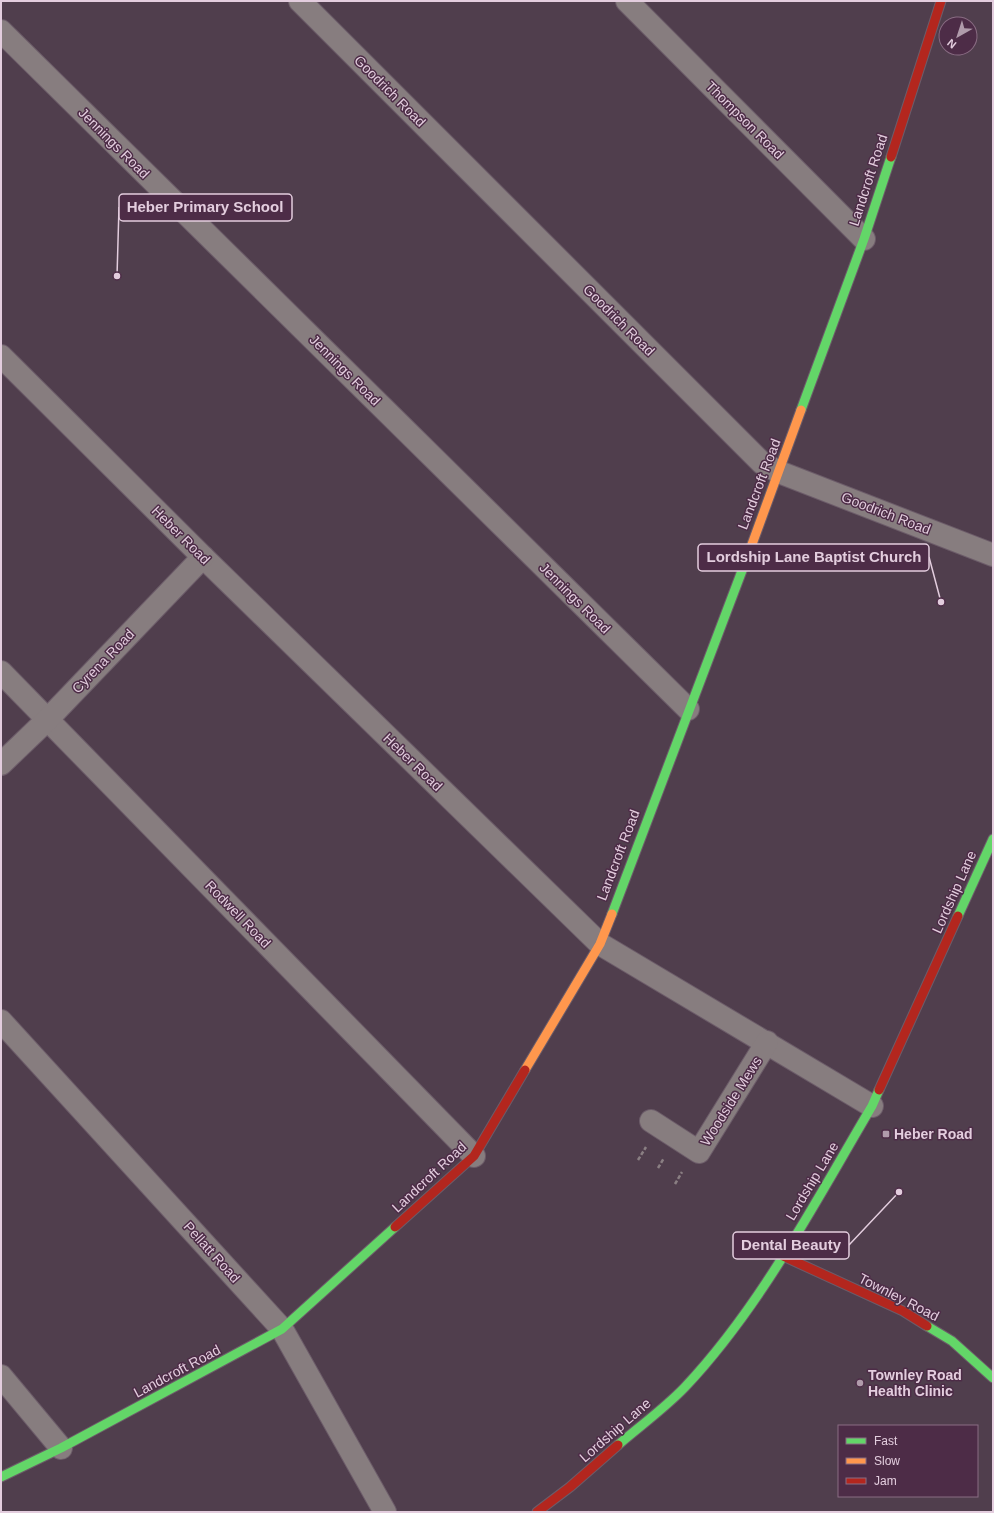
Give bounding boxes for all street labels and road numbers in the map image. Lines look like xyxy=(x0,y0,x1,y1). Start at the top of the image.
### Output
street label: Goodrich Road xyxy=(351,52,429,130)
street label: Thompson Road xyxy=(703,78,787,162)
street label: Jennings Road xyxy=(75,104,153,182)
street label: Landcroft Road xyxy=(846,132,890,228)
street label: Goodrich Road xyxy=(580,281,658,359)
street label: Jennings Road xyxy=(306,331,384,409)
street label: Landcroft Road xyxy=(734,436,784,532)
street label: Goodrich Road xyxy=(839,489,933,537)
street label: Heber Road xyxy=(149,503,213,567)
street label: Jennings Road xyxy=(536,559,614,637)
street label: Cyrena Road xyxy=(69,626,137,696)
street label: Heber Road xyxy=(380,730,446,794)
street label: Landcroft Road xyxy=(593,807,643,903)
street label: Lordship Lane xyxy=(929,848,979,936)
street label: Rodwell Road xyxy=(202,877,274,951)
street label: Woodside Mews xyxy=(697,1053,765,1149)
street label: Landcroft Road xyxy=(389,1139,469,1215)
street label: Lordship Lane xyxy=(782,1139,842,1223)
street label: Pellatt Road xyxy=(181,1218,243,1286)
street label: Townley Road xyxy=(856,1270,942,1324)
street label: Landcroft Road xyxy=(131,1341,223,1401)
street label: Lordship Lane xyxy=(576,1395,654,1465)

